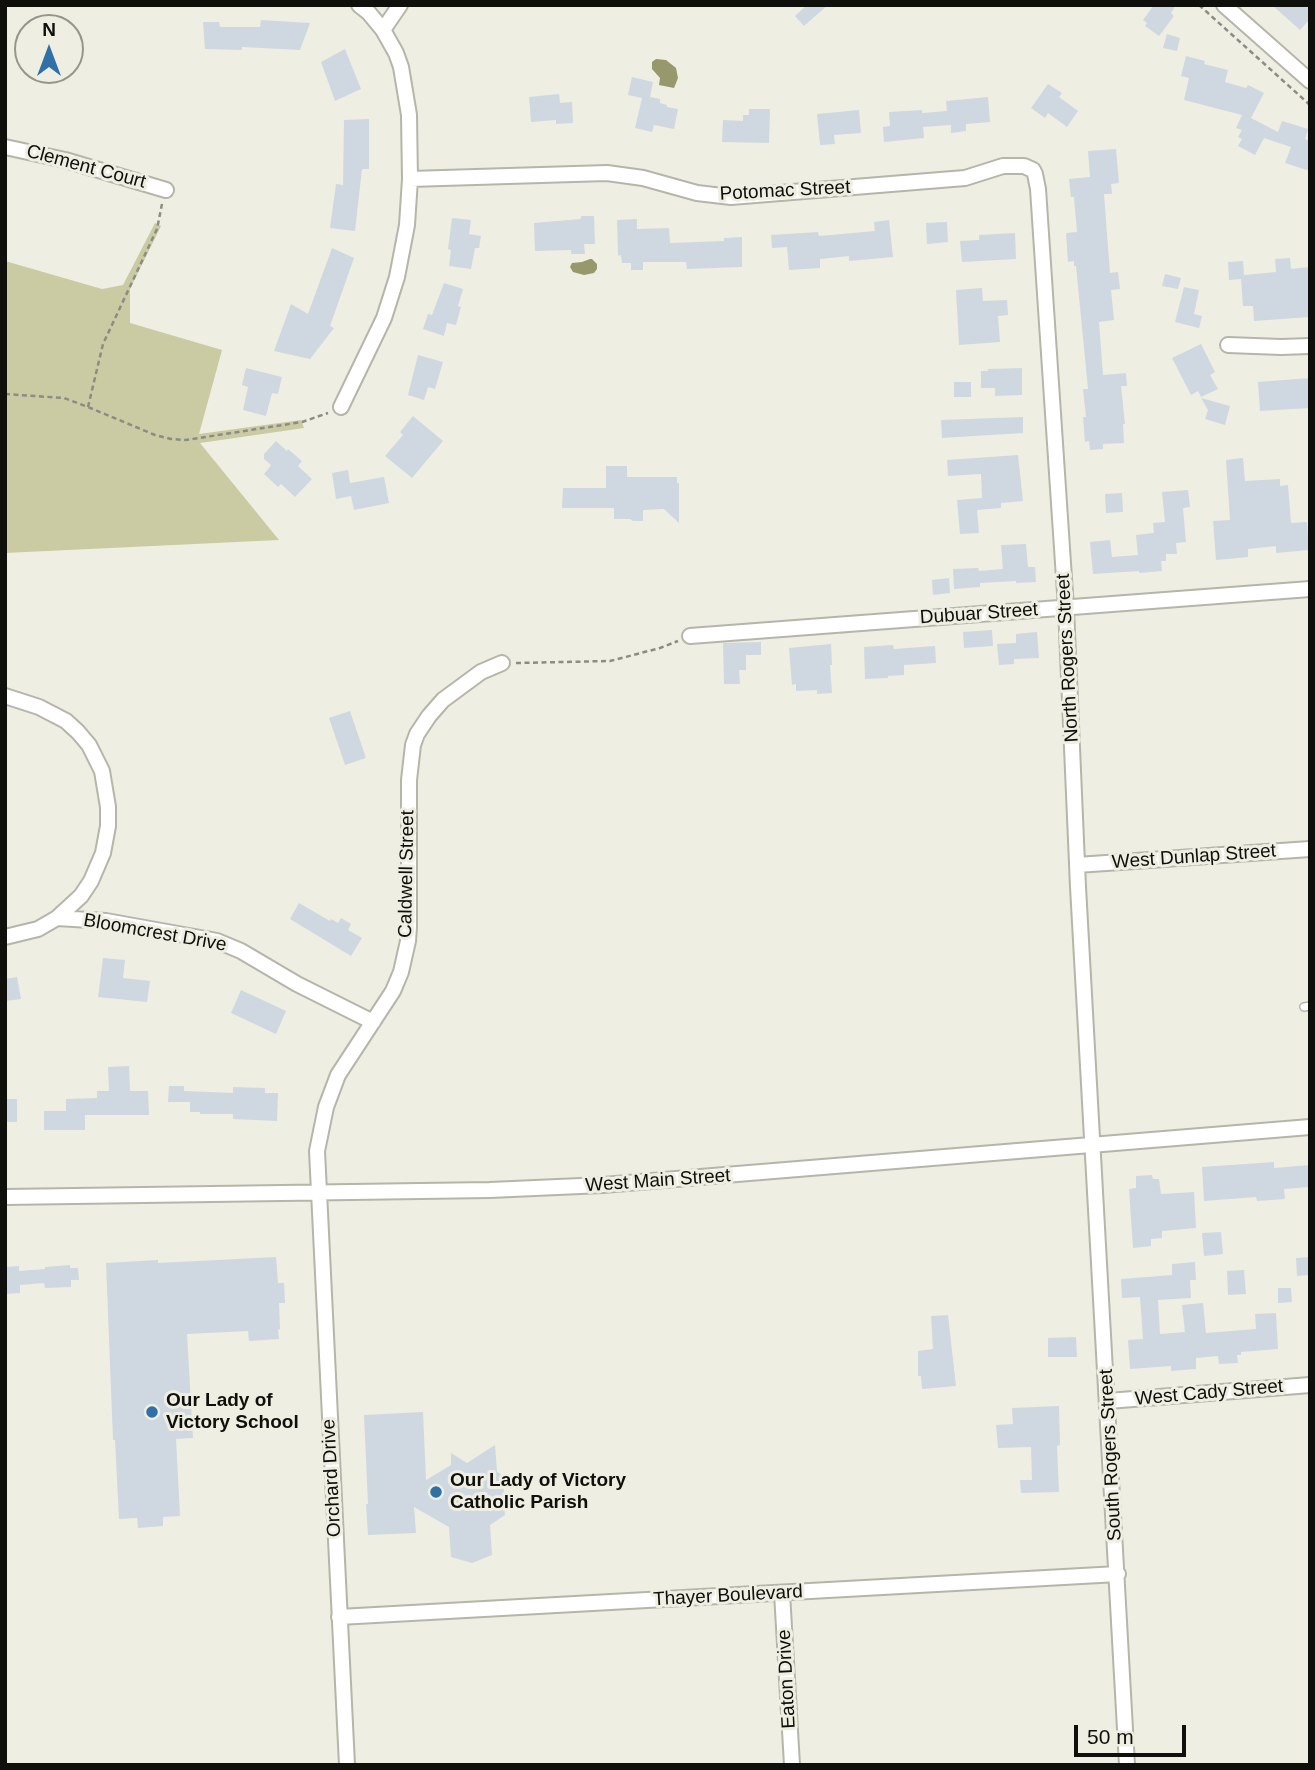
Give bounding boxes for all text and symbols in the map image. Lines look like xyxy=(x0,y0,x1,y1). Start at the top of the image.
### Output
north arrow xyxy=(14,14,84,84)
text: N xyxy=(42,19,56,40)
street label: Clement Court xyxy=(24,140,148,194)
street label: Potomac Street xyxy=(719,176,851,206)
street label: North Rogers Street xyxy=(1052,573,1084,743)
street label: Dubuar Street xyxy=(919,599,1039,629)
street label: Caldwell Street xyxy=(394,810,420,938)
street label: West Dunlap Street xyxy=(1111,840,1277,874)
street label: Bloomcrest Drive xyxy=(82,909,228,957)
street label: West Main Street xyxy=(585,1165,731,1197)
street label: South Rogers Street xyxy=(1095,1368,1127,1542)
street label: West Cady Street xyxy=(1134,1375,1284,1411)
place label: Our Lady of Victory School xyxy=(166,1390,299,1434)
marker: Our Lady of Victory School xyxy=(144,1404,160,1420)
street label: Orchard Drive xyxy=(318,1418,346,1538)
place label: Our Lady of Victory Catholic Parish xyxy=(450,1470,626,1514)
marker: Our Lady of Victory Catholic Parish xyxy=(428,1484,444,1500)
street label: Thayer Boulevard xyxy=(653,1581,803,1611)
street label: Eaton Drive xyxy=(773,1629,801,1729)
scale bar xyxy=(1077,1710,1189,1754)
text: 50 m xyxy=(1087,1725,1134,1748)

